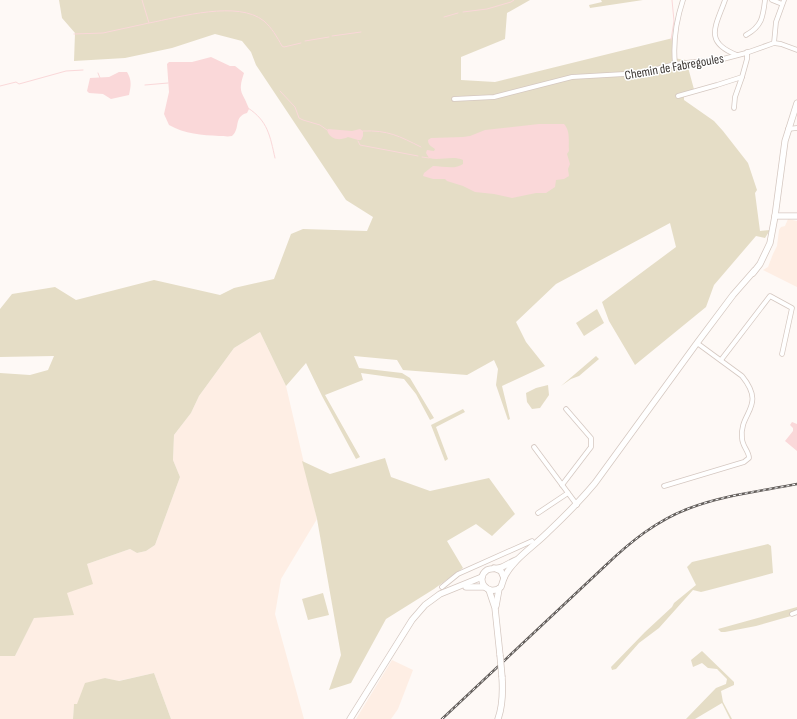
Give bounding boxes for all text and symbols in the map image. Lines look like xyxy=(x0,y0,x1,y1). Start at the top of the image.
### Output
street label: Chemin de Fabregoules xyxy=(623,50,725,84)

